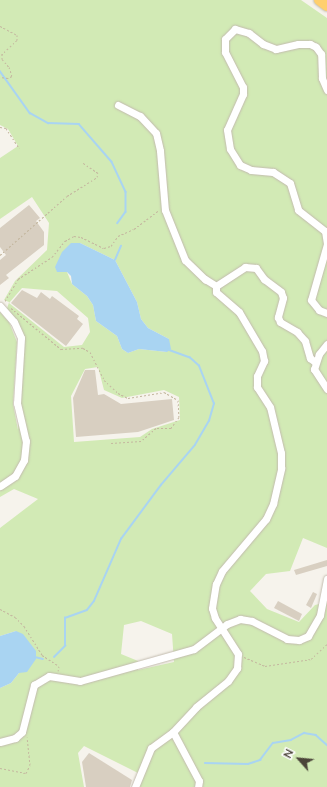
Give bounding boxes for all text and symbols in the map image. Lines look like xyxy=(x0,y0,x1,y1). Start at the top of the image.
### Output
north arrow xyxy=(279,739,319,779)
text: N xyxy=(280,747,296,760)

